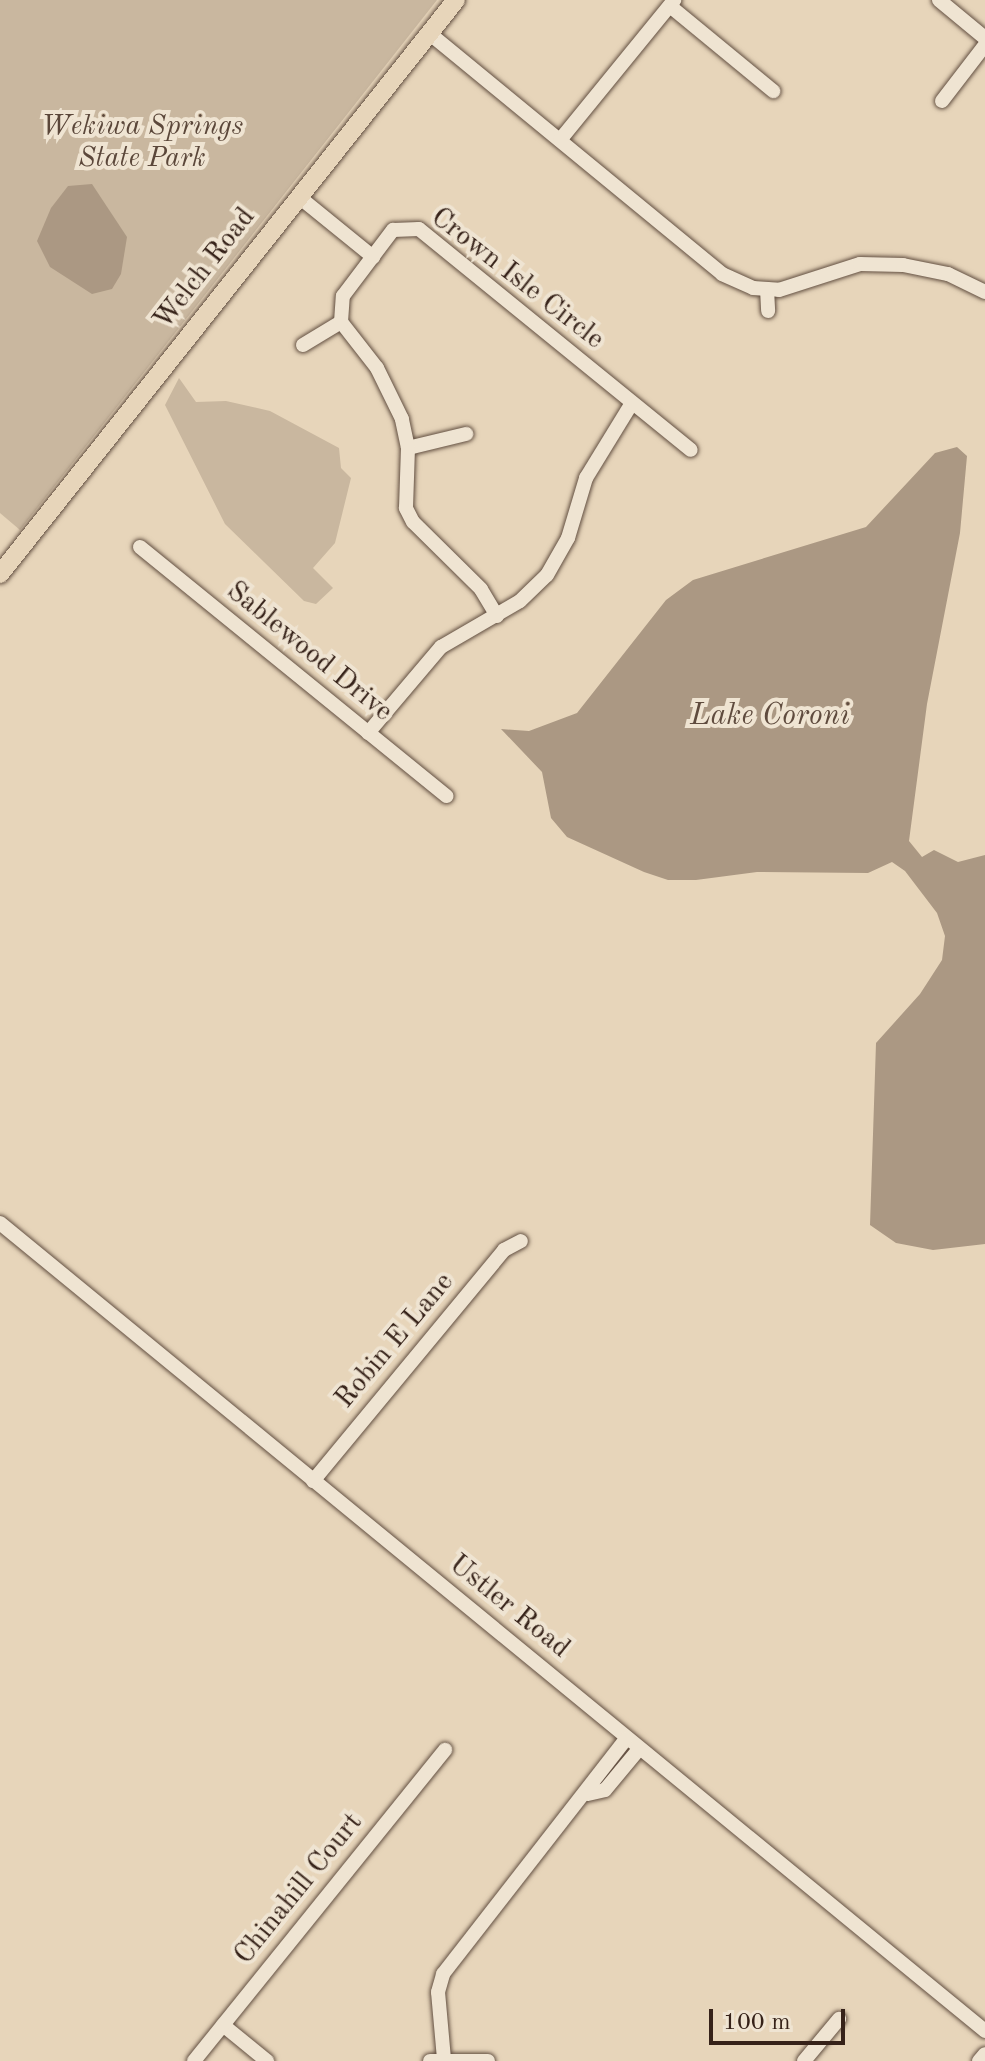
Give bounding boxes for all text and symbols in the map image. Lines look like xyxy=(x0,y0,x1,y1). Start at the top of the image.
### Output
park label: Wekiwa Springs State Park xyxy=(41,110,243,176)
street label: Welch Road xyxy=(147,201,263,337)
street label: Crown Isle Circle xyxy=(424,201,610,357)
street label: Sablewood Drive xyxy=(219,575,399,729)
water label: Lake Coroni xyxy=(690,698,850,734)
street label: Robin E Lane xyxy=(329,1266,461,1416)
street label: Ustler Road xyxy=(442,1548,576,1666)
street label: Chinahill Court xyxy=(228,1806,370,1972)
scale bar xyxy=(713,1993,849,2043)
text: 100 m xyxy=(723,2011,791,2035)

